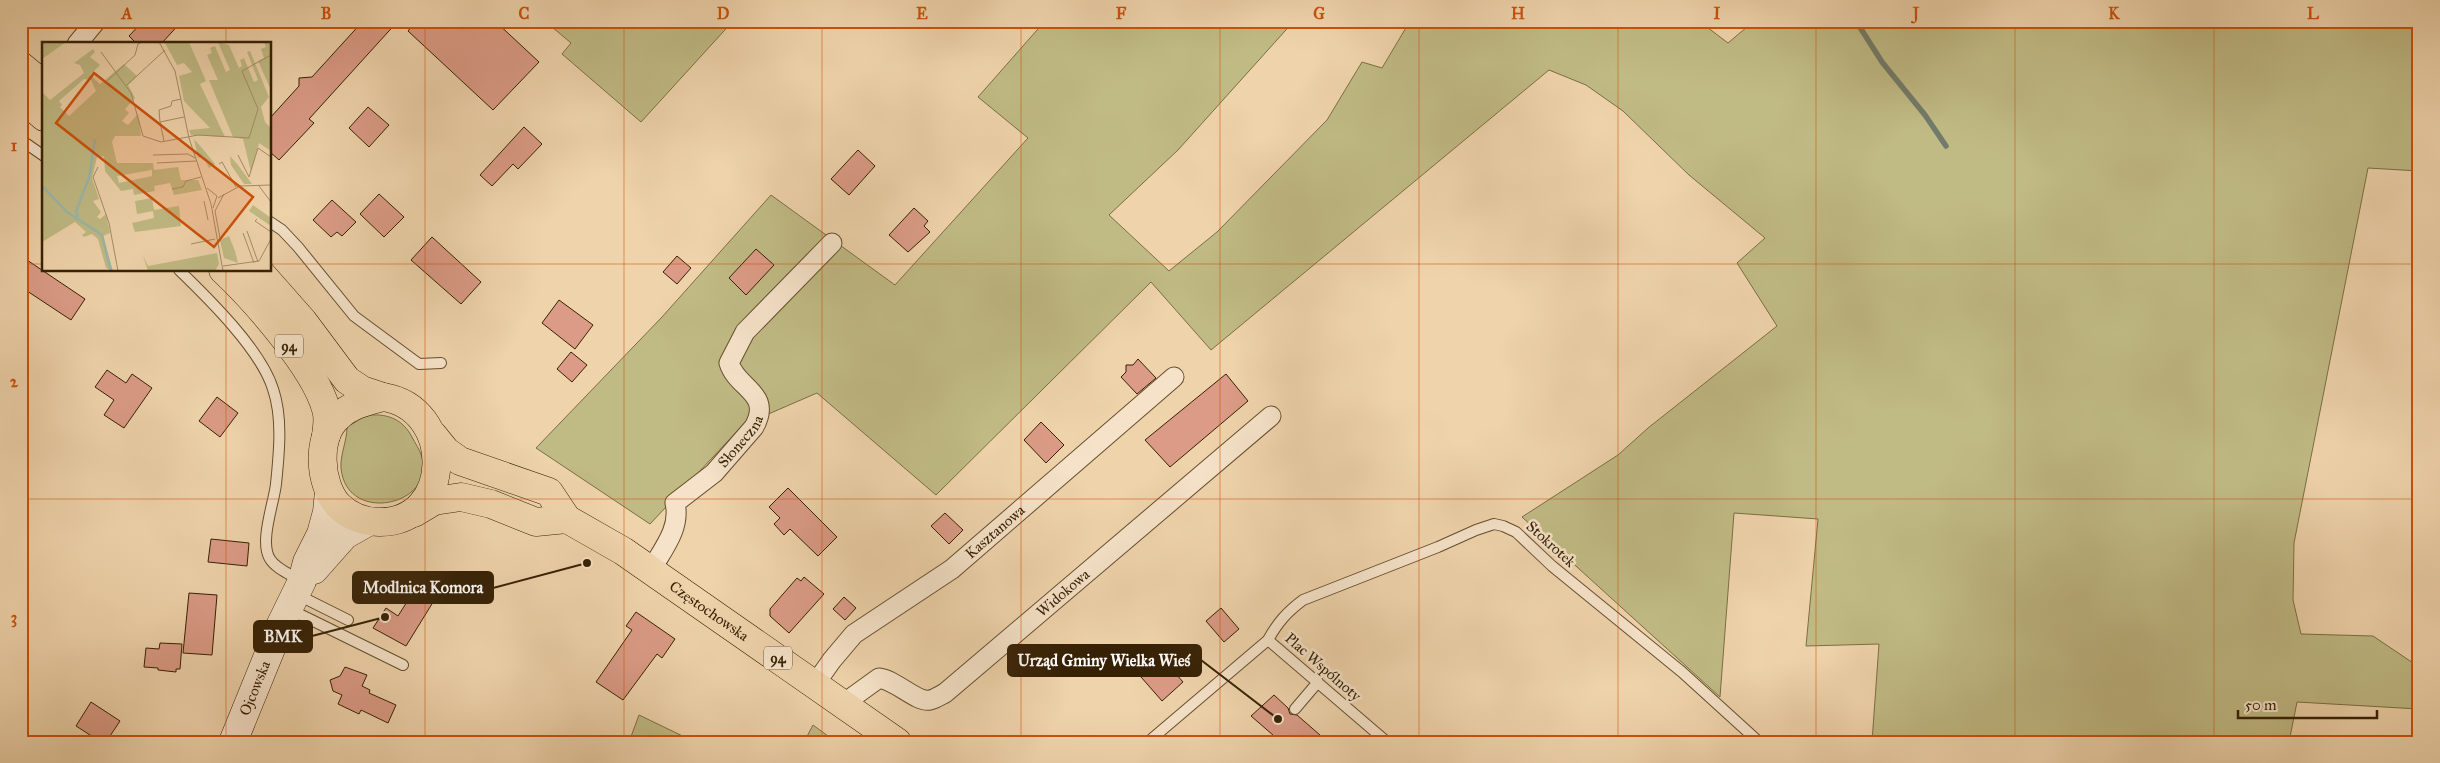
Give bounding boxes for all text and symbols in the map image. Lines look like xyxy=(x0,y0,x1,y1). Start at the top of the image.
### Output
text: A xyxy=(121,4,133,23)
text: B xyxy=(321,4,331,23)
text: C xyxy=(519,4,530,23)
text: D xyxy=(717,4,730,23)
text: E xyxy=(916,4,928,23)
text: F xyxy=(1116,4,1127,23)
text: G xyxy=(1313,4,1325,23)
text: H xyxy=(1511,4,1525,23)
text: I xyxy=(1714,4,1721,23)
text: J xyxy=(1911,4,1920,24)
text: K xyxy=(2108,4,2120,23)
text: L xyxy=(2307,4,2319,23)
inset map xyxy=(42,42,271,271)
text: 1 xyxy=(11,136,18,155)
road number: 94 xyxy=(275,334,303,358)
text: 2 xyxy=(10,372,19,391)
street label: Słoneczna xyxy=(714,412,767,471)
street label: Kasztanowa xyxy=(962,501,1029,562)
street label: Stokrotek xyxy=(1523,517,1579,571)
street label: Widokowa xyxy=(1033,565,1094,620)
callout: Modlnica Komora xyxy=(353,572,493,603)
street label: Częstochowska xyxy=(666,577,753,645)
text: Modlnica Komora xyxy=(363,578,484,597)
text: 3 xyxy=(11,608,17,628)
callout: BMK xyxy=(254,621,312,652)
text: BMK xyxy=(264,627,303,646)
street label: Plac Wspólnoty xyxy=(1281,629,1365,706)
callout: Urząd Gminy Wielka Wieś xyxy=(1008,645,1201,676)
road number: 94 xyxy=(764,646,792,670)
text: Urząd Gminy Wielka Wieś xyxy=(1018,651,1192,671)
street label: Ojcowska xyxy=(236,658,274,718)
scale bar xyxy=(2238,688,2376,720)
text: 50 m xyxy=(2245,696,2277,714)

